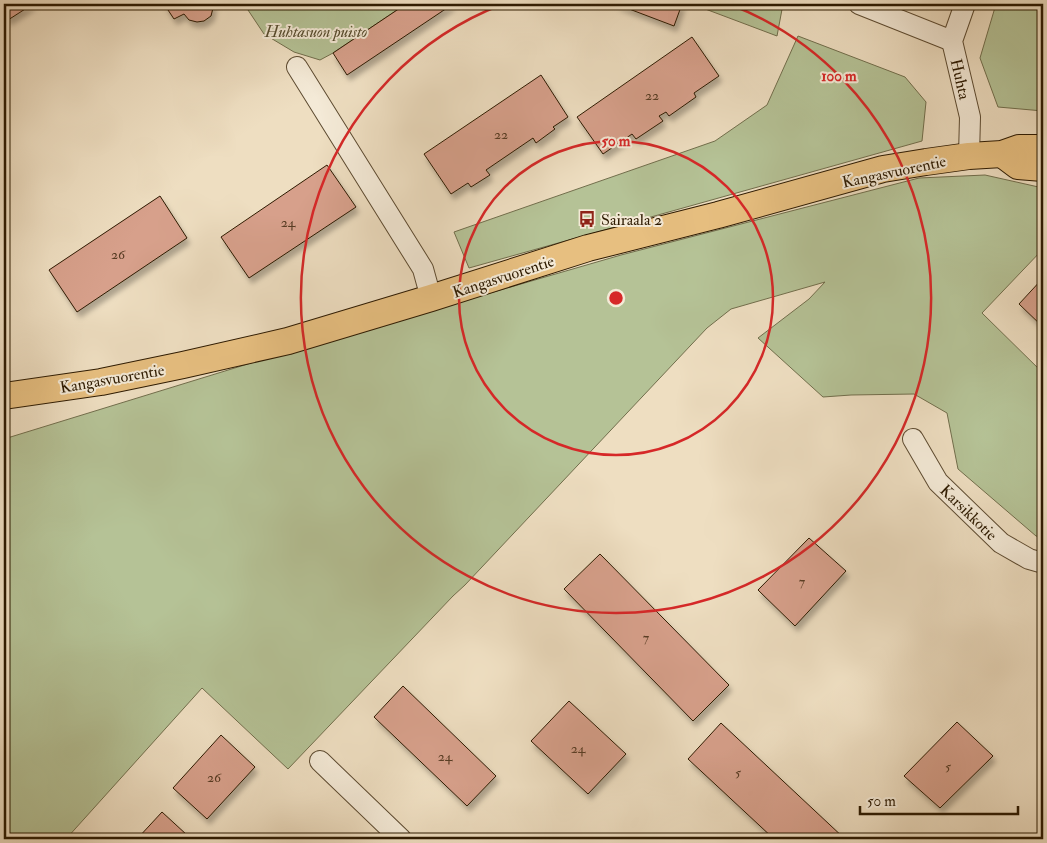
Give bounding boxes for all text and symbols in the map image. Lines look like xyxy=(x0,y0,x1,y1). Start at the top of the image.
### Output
park label: Huhtasuon puisto xyxy=(264,22,368,42)
street label: Huhta xyxy=(946,57,975,102)
text: 100 m xyxy=(821,67,857,86)
house number: 22 xyxy=(645,87,659,104)
house number: 22 xyxy=(494,126,508,143)
text: 50 m xyxy=(602,132,631,151)
street label: Kangasvuorentie xyxy=(840,151,948,193)
bus stop icon: Sairaala 2 xyxy=(577,209,597,229)
place label: Sairaala 2 xyxy=(601,210,662,230)
house number: 24 xyxy=(281,214,297,231)
house number: 26 xyxy=(111,246,126,263)
street label: Kangasvuorentie xyxy=(450,251,557,303)
centre of rings xyxy=(607,289,625,307)
street label: Kangasvuorentie xyxy=(58,360,166,398)
street label: Karsikkotie xyxy=(935,480,1001,545)
house number: 7 xyxy=(799,573,806,590)
house number: 7 xyxy=(643,629,650,646)
house number: 24 xyxy=(571,740,587,757)
house number: 24 xyxy=(438,748,454,765)
house number: 5 xyxy=(945,758,952,775)
house number: 5 xyxy=(735,764,742,781)
house number: 26 xyxy=(207,769,222,786)
scale bar xyxy=(860,783,1017,815)
text: 50 m xyxy=(867,792,896,811)

